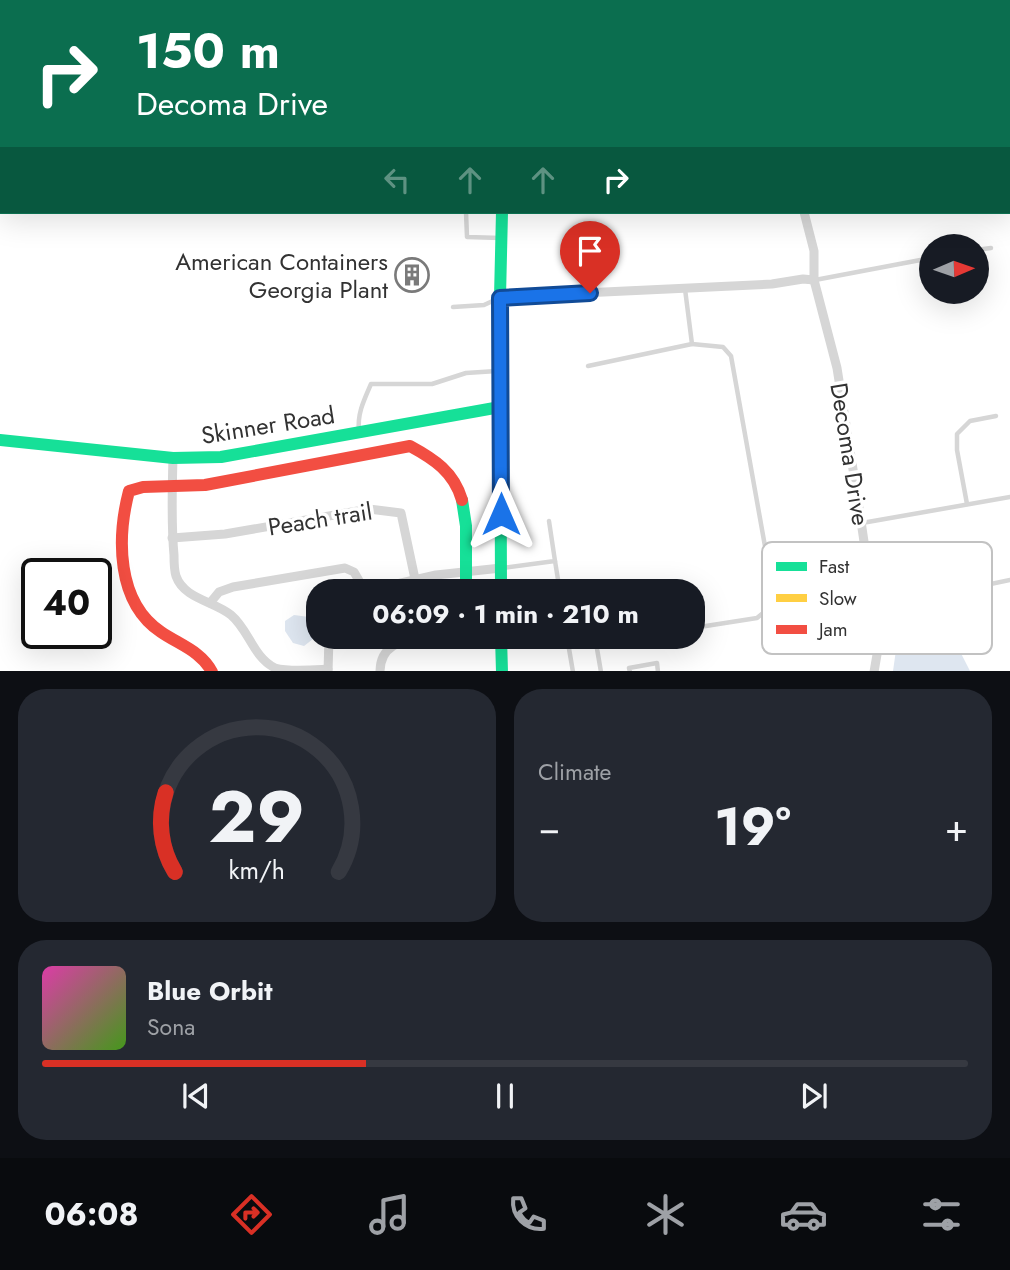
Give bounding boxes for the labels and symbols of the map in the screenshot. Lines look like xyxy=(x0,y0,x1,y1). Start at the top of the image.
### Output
pin xyxy=(560,221,620,293)
north arrow xyxy=(919,234,989,304)
place label: American Containers Georgia Plant xyxy=(175,244,388,307)
building icon: American Containers Georgia Plant xyxy=(393,256,431,294)
street label: Decoma Drive xyxy=(821,380,879,528)
street label: Skinner Road xyxy=(199,397,337,453)
position arrow xyxy=(464,477,538,551)
street label: Peach trail xyxy=(265,494,375,544)
legend xyxy=(762,542,992,654)
text: Fast xyxy=(819,553,850,580)
speed limit sign: 40 xyxy=(21,558,112,649)
text: Slow xyxy=(819,585,857,612)
text: Jam xyxy=(816,616,848,643)

